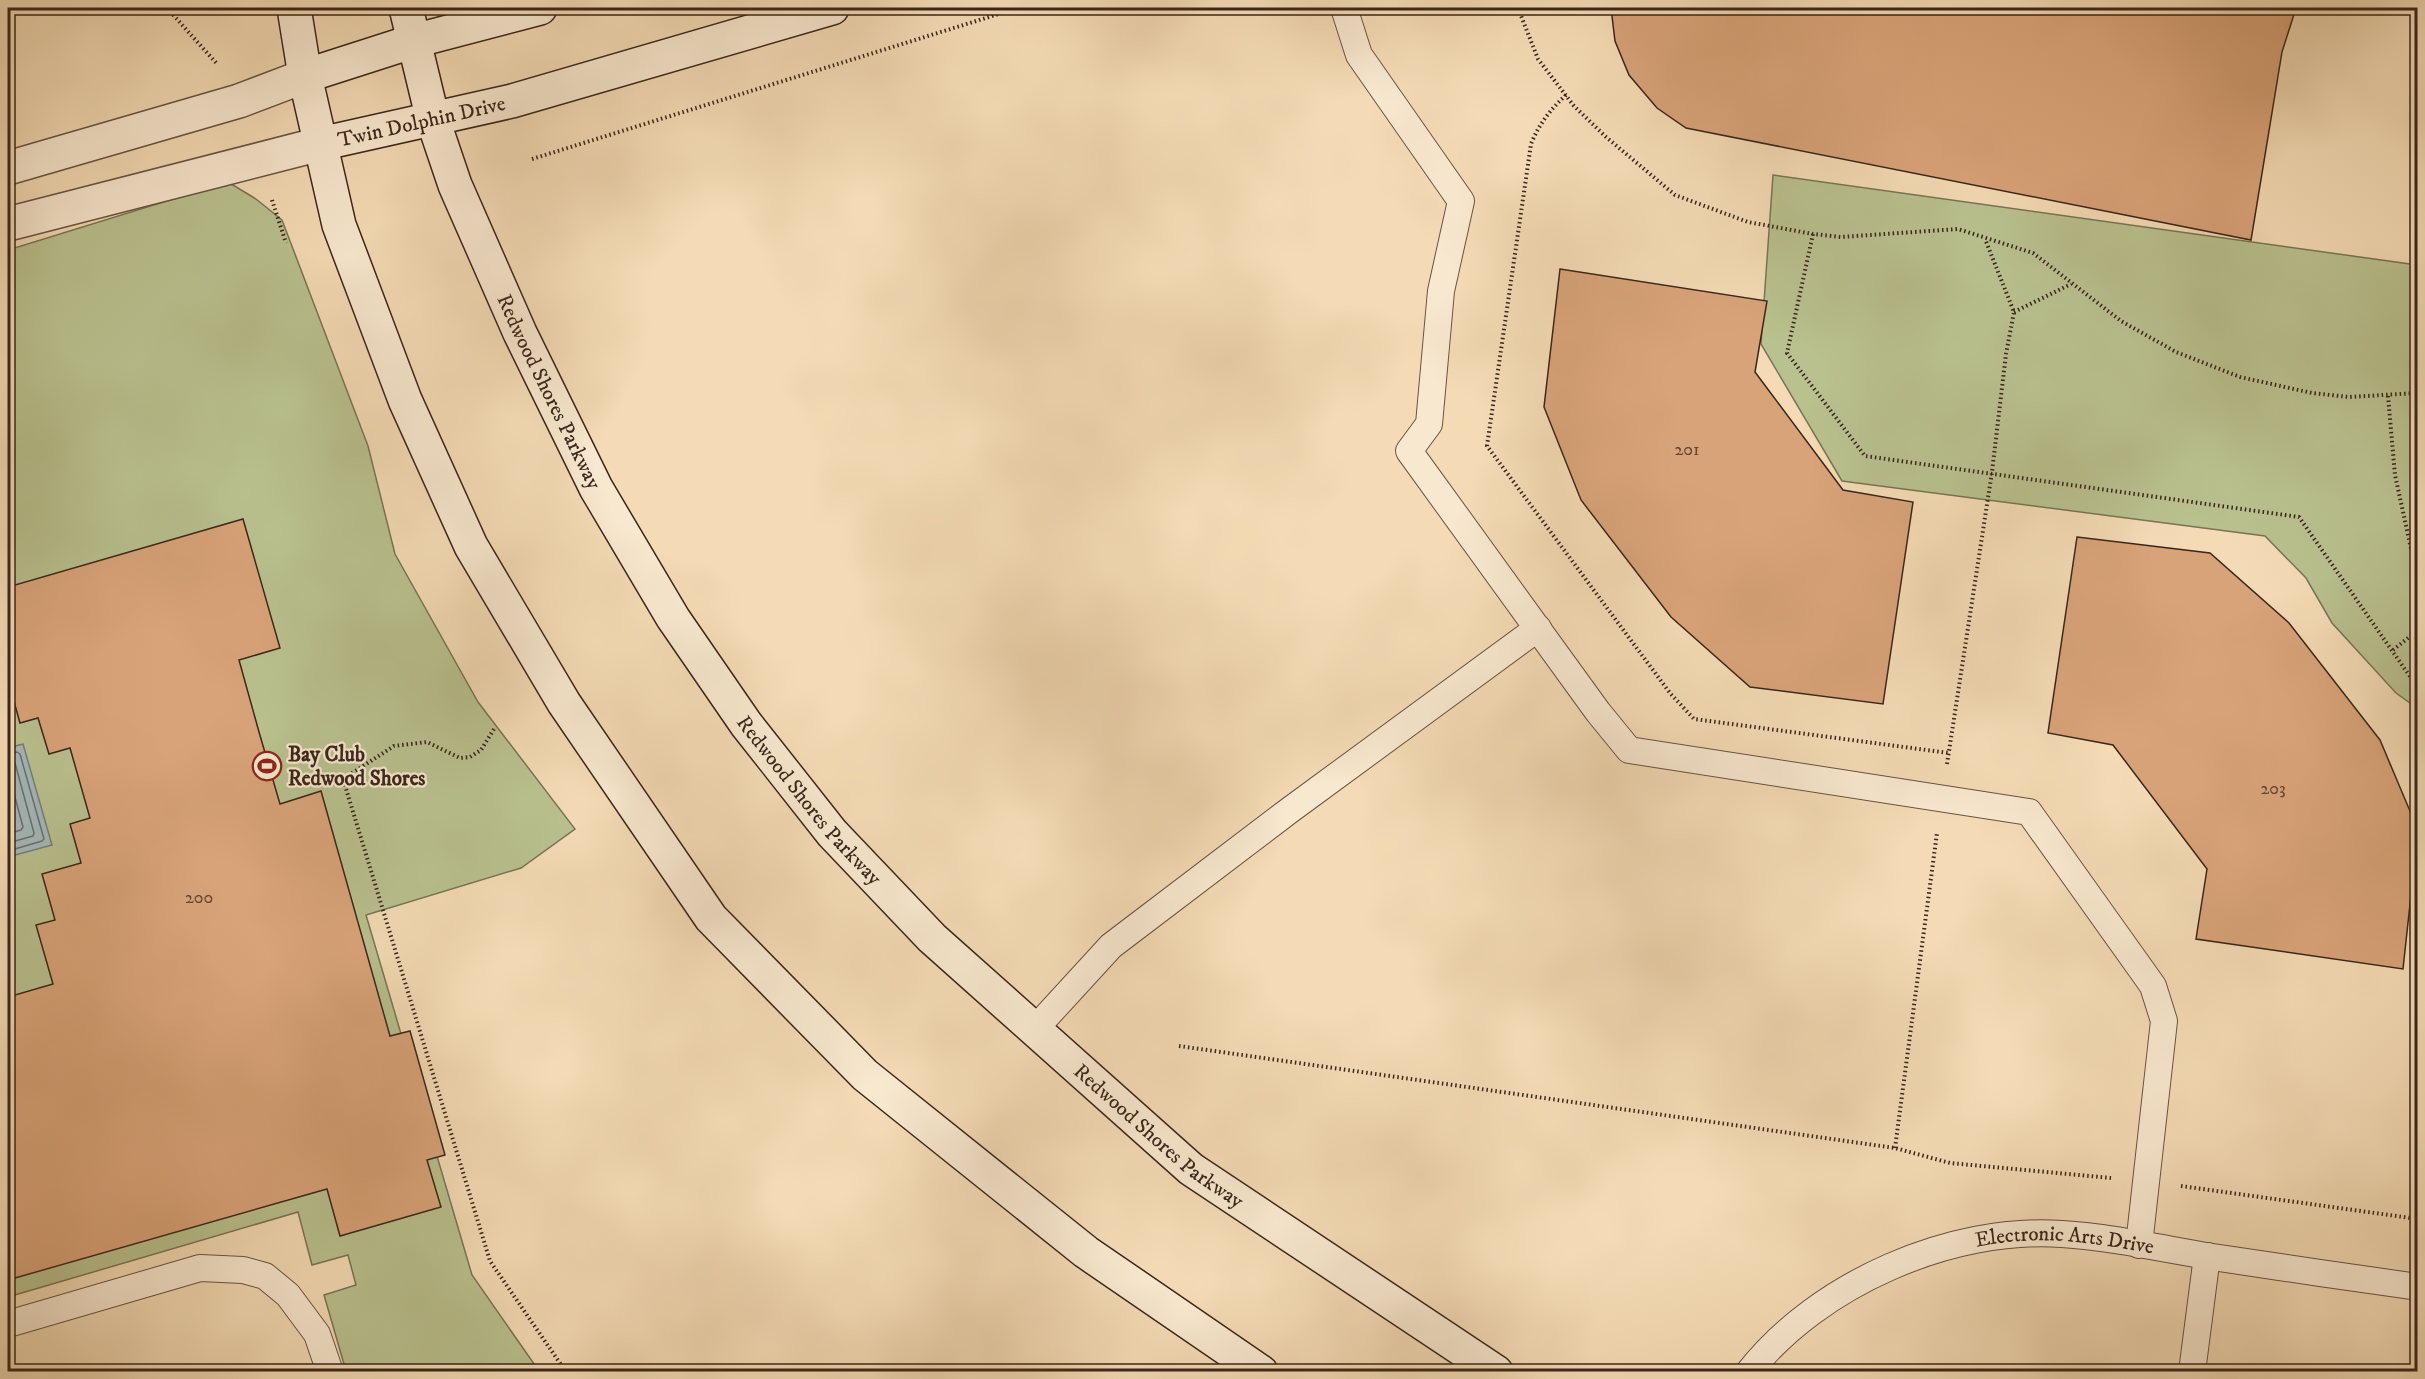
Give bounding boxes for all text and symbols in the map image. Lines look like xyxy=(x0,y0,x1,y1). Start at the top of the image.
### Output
street label: Twin Dolphin Drive xyxy=(335,91,508,154)
street label: Redwood Shores Parkway xyxy=(491,290,607,495)
house number: 201 xyxy=(1674,439,1700,461)
street label: Redwood Shores Parkway xyxy=(730,711,888,892)
place label: Bay Club Redwood Shores xyxy=(288,742,425,792)
sports icon: Bay Club Redwood Shores xyxy=(251,750,283,782)
house number: 203 xyxy=(2260,778,2286,800)
house number: 200 xyxy=(185,887,213,909)
street label: Redwood Shores Parkway xyxy=(1068,1059,1249,1215)
street label: Electronic Arts Drive xyxy=(1973,1221,2156,1260)

